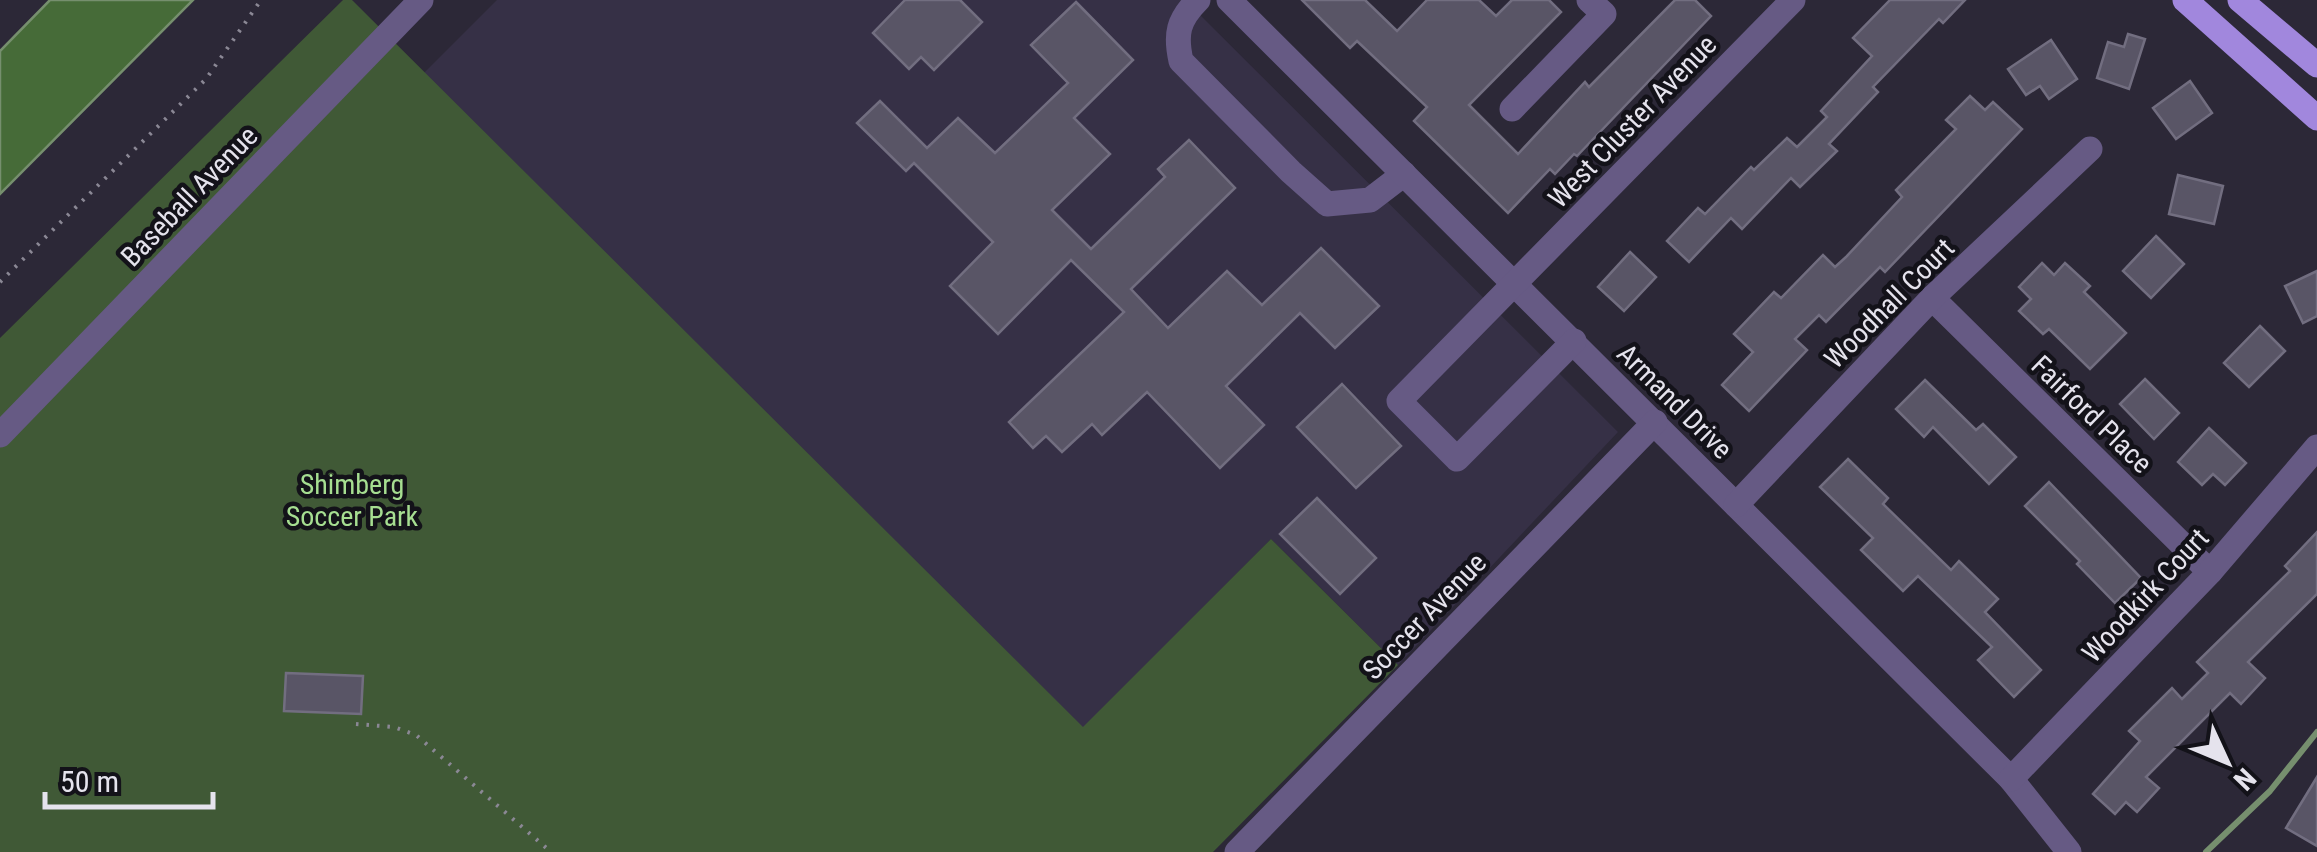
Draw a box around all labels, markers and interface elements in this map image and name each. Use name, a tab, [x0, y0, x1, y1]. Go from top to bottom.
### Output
street label: West Cluster Avenue	[1542, 28, 1723, 214]
street label: Baseball Avenue	[114, 120, 264, 273]
street label: Woodhall Court	[1818, 232, 1961, 375]
street label: Armand Drive	[1610, 337, 1739, 466]
street label: Fairford Place	[2025, 349, 2159, 480]
park label: Shimberg Soccer Park	[286, 468, 419, 533]
street label: Woodkirk Court	[2075, 522, 2216, 669]
street label: Soccer Avenue	[1356, 546, 1493, 686]
north arrow	[2177, 712, 2277, 812]
scale bar	[45, 747, 212, 809]
text: N	[2227, 761, 2262, 797]
text: 50 m	[60, 764, 119, 799]

